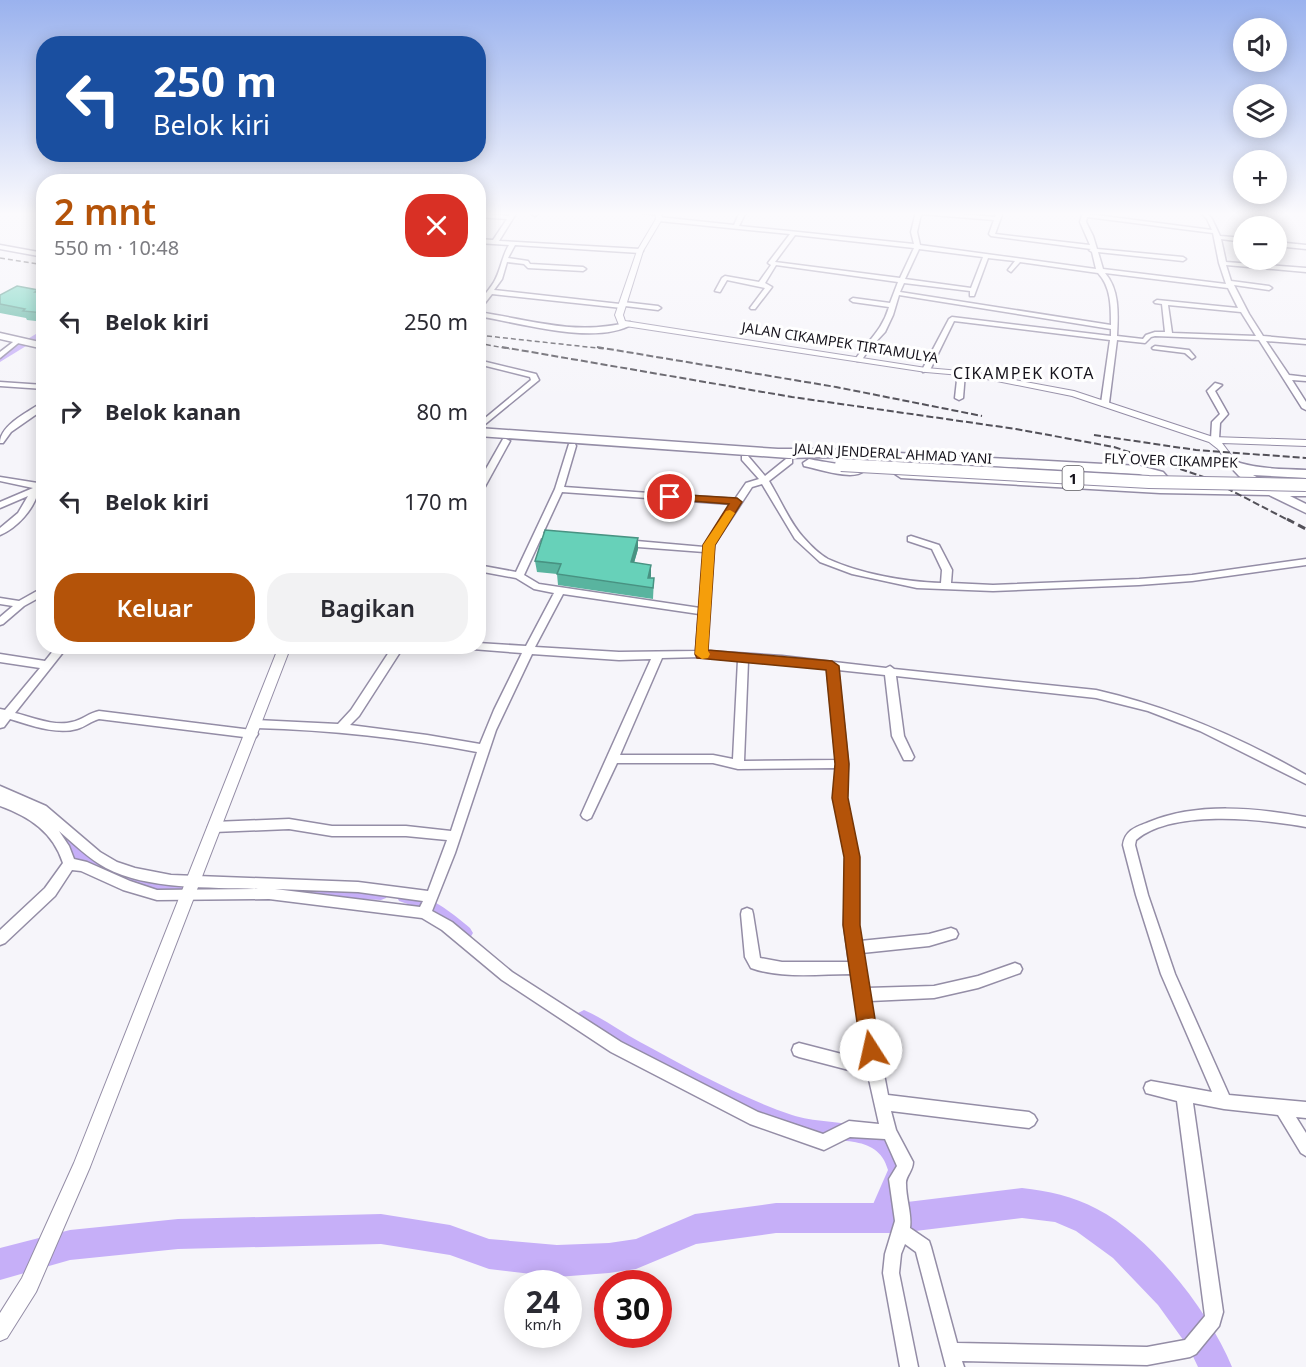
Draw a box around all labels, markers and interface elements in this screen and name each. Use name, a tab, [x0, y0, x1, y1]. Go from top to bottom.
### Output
map controls	[1233, 18, 1287, 270]
button: sound	[1233, 18, 1287, 72]
text: 250 m	[153, 52, 277, 109]
icon: left	[54, 60, 132, 138]
button: layers	[1233, 84, 1287, 138]
text: Belok kiri	[153, 106, 270, 143]
button: +	[1233, 150, 1287, 204]
text: 2 mnt	[54, 187, 156, 236]
button: close	[405, 194, 468, 257]
button: −	[1233, 216, 1287, 270]
text: 550 m · 10:48	[54, 234, 179, 261]
icon: left	[54, 305, 87, 338]
text: Belok kiri	[105, 306, 209, 336]
text: 250 m	[404, 306, 468, 336]
street label: JALAN CIKAMPEK TIRTAMULYA	[738, 317, 940, 367]
district label: CIKAMPEK KOTA	[953, 362, 1095, 384]
icon: right	[54, 395, 87, 428]
text: Belok kanan	[105, 396, 241, 426]
text: 80 m	[417, 396, 468, 426]
street label: JALAN JENDERAL AHMAD YANI	[791, 438, 993, 468]
street label: FLY OVER CIKAMPEK	[1104, 448, 1239, 472]
road number: 1	[1062, 466, 1084, 490]
pin	[644, 471, 695, 522]
icon: arrive	[653, 480, 686, 513]
icon: left	[54, 485, 87, 518]
text: Belok kiri	[105, 486, 209, 516]
text: 170 m	[404, 486, 468, 516]
button: Keluar	[54, 573, 255, 642]
button: Bagikan	[267, 573, 468, 642]
position arrow	[839, 1018, 903, 1082]
speed limit sign: 30	[594, 1270, 672, 1348]
text: 24	[526, 1281, 560, 1322]
text: km/h	[525, 1314, 561, 1334]

